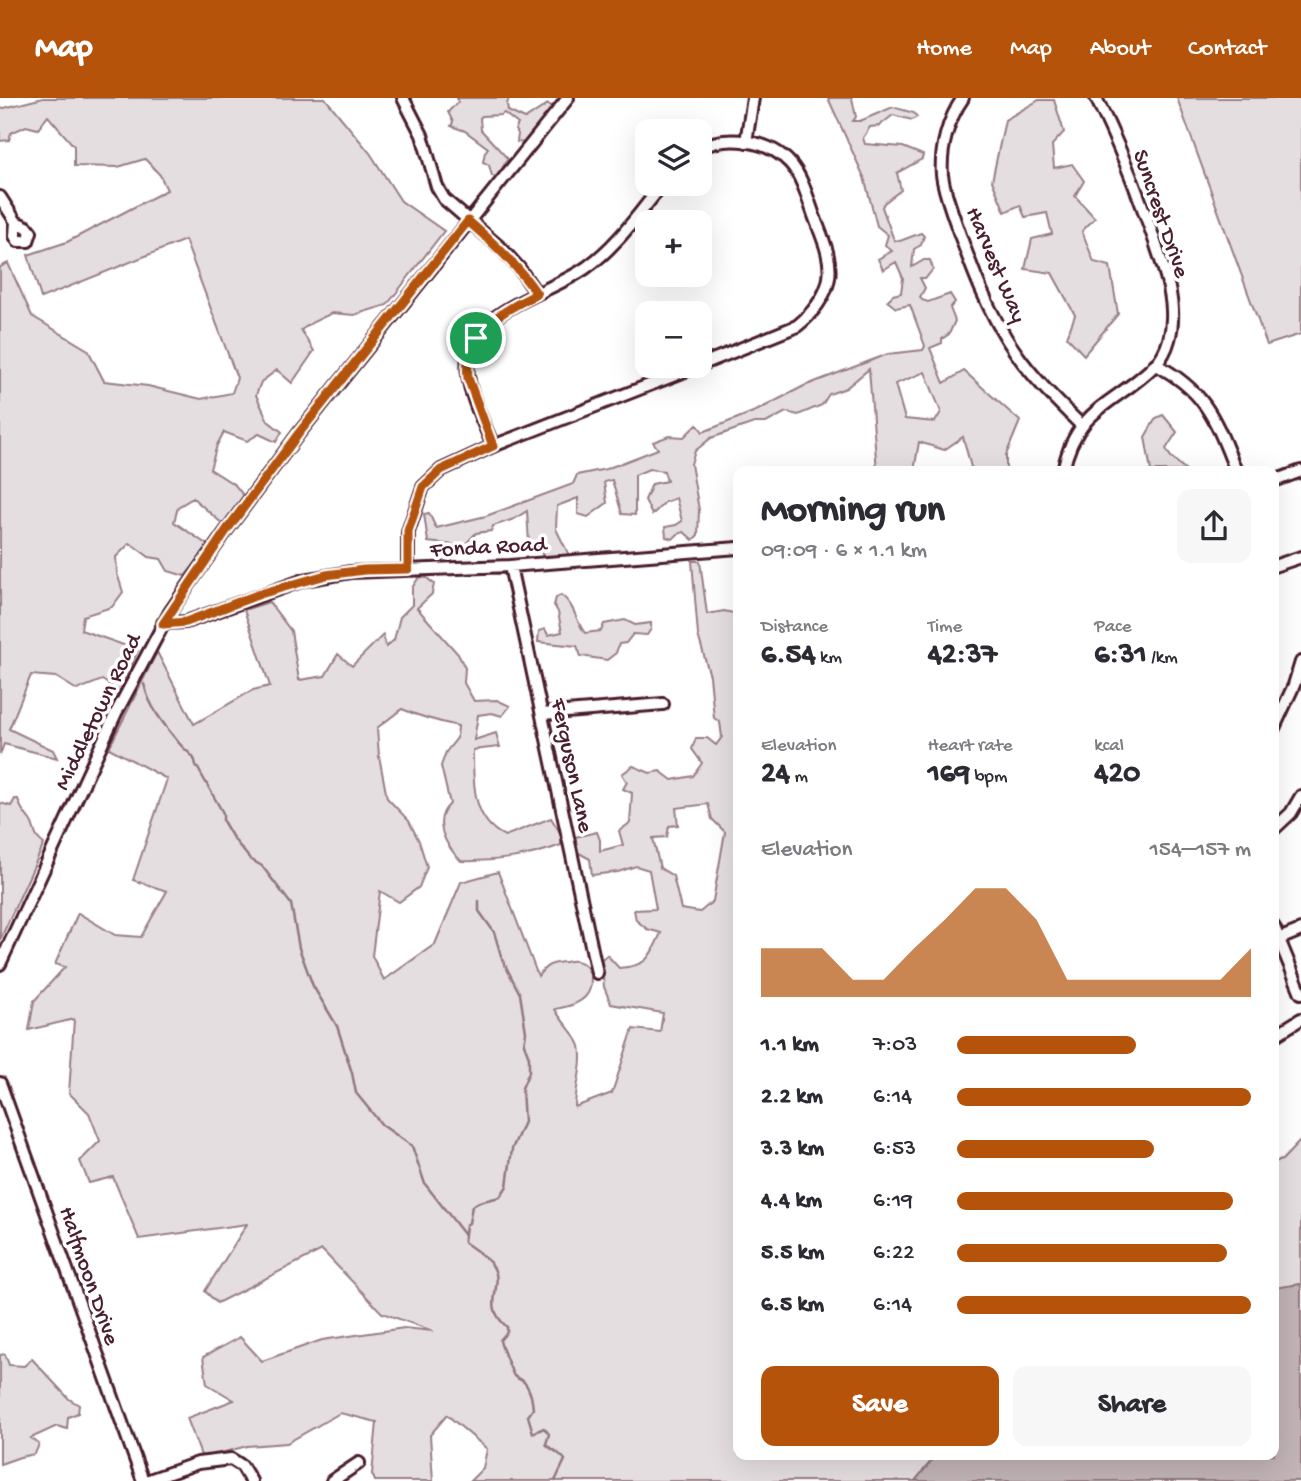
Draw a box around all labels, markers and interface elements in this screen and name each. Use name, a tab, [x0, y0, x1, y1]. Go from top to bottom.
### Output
text: Map	[35, 30, 92, 68]
text: Home	[916, 35, 972, 64]
text: Map	[1010, 35, 1052, 64]
text: About	[1090, 35, 1150, 64]
text: Contact	[1188, 35, 1266, 64]
map controls	[635, 119, 712, 378]
button: layers	[635, 119, 712, 196]
street label: Suncrest Drive	[1125, 147, 1195, 283]
street label: Harvest Way	[958, 203, 1031, 327]
button: +	[635, 210, 712, 287]
button: −	[635, 301, 712, 378]
pin	[446, 308, 506, 368]
icon: arrive	[457, 319, 495, 357]
button: share	[1177, 489, 1251, 563]
text: Morning run	[761, 490, 945, 534]
street label: Fonda Road	[428, 532, 549, 565]
text: 09:09 · 6 × 1.1 km	[761, 538, 927, 565]
text: Distance	[761, 616, 828, 639]
text: Time	[928, 616, 962, 639]
text: Pace	[1094, 616, 1132, 639]
street label: Middletown Road	[50, 629, 149, 795]
text: 6.54	[761, 639, 816, 674]
text: 42:37	[928, 639, 997, 674]
text: 6:31	[1094, 639, 1147, 674]
text: km	[816, 647, 842, 670]
text: /km	[1147, 647, 1178, 670]
street label: Ferguson Lane	[543, 695, 598, 836]
text: Elevation	[761, 735, 837, 758]
text: Heart rate	[928, 735, 1013, 758]
text: kcal	[1094, 735, 1124, 758]
text: 24	[761, 758, 790, 793]
text: 169	[928, 758, 970, 793]
text: 420	[1094, 758, 1140, 793]
text: m	[790, 766, 808, 789]
text: bpm	[970, 766, 1007, 789]
text: Elevation	[761, 837, 852, 864]
text: 154–157 m	[1150, 837, 1251, 864]
text: 1.1 km	[761, 1032, 819, 1059]
text: 7:03	[873, 1032, 917, 1059]
text: 2.2 km	[761, 1084, 823, 1111]
text: 6:14	[873, 1084, 912, 1111]
text: 3.3 km	[761, 1136, 824, 1163]
text: 6:53	[873, 1136, 916, 1163]
text: 4.4 km	[761, 1188, 822, 1215]
text: 6:19	[873, 1188, 913, 1215]
street label: Halfmoon Drive	[51, 1203, 124, 1350]
text: 5.5 km	[761, 1240, 824, 1267]
text: 6:22	[873, 1240, 914, 1267]
text: 6.5 km	[761, 1292, 824, 1319]
text: 6:14	[873, 1292, 912, 1319]
button: Save	[761, 1366, 999, 1446]
button: Share	[1013, 1366, 1251, 1446]

